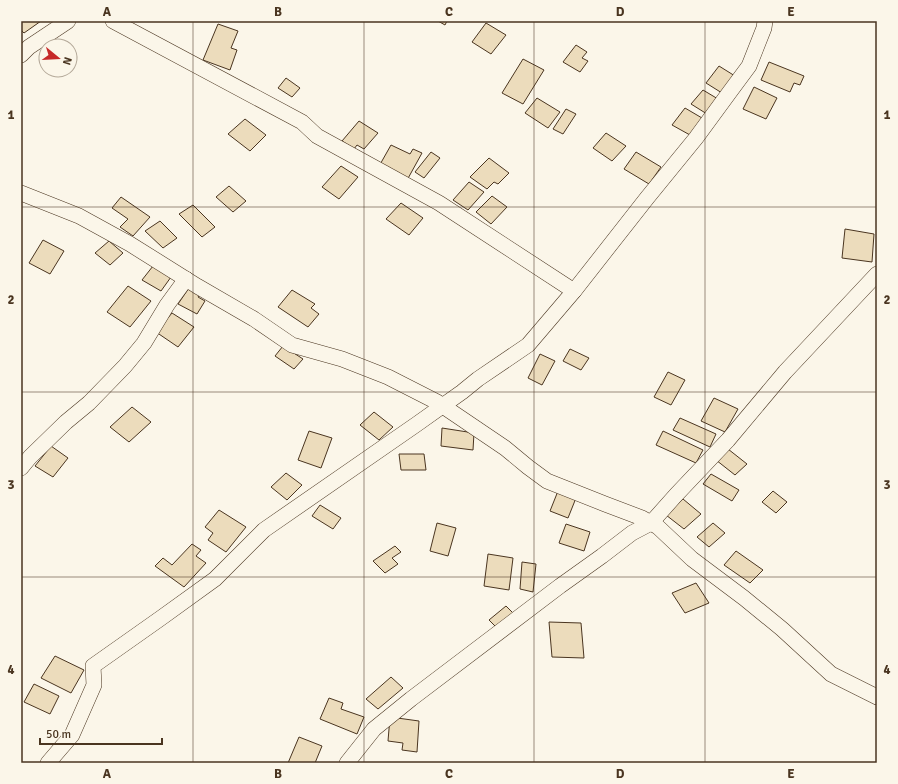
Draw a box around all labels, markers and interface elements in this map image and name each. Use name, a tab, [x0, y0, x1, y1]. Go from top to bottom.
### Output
text: A	[103, 4, 112, 20]
text: B	[274, 4, 282, 20]
text: C	[445, 4, 453, 20]
text: D	[616, 4, 625, 20]
text: E	[787, 4, 795, 20]
north arrow	[38, 38, 78, 78]
text: N	[60, 55, 74, 67]
text: 1	[7, 107, 15, 123]
text: 1	[883, 107, 891, 123]
text: 2	[7, 292, 15, 308]
text: 2	[883, 292, 891, 308]
text: 3	[7, 477, 15, 493]
text: 3	[883, 477, 891, 493]
text: 4	[7, 662, 15, 678]
text: 4	[883, 662, 891, 678]
scale bar	[40, 720, 162, 746]
text: 50 m	[46, 727, 71, 742]
text: A	[103, 766, 112, 782]
text: B	[274, 766, 282, 782]
text: C	[445, 766, 453, 782]
text: D	[616, 766, 625, 782]
text: E	[787, 766, 795, 782]

